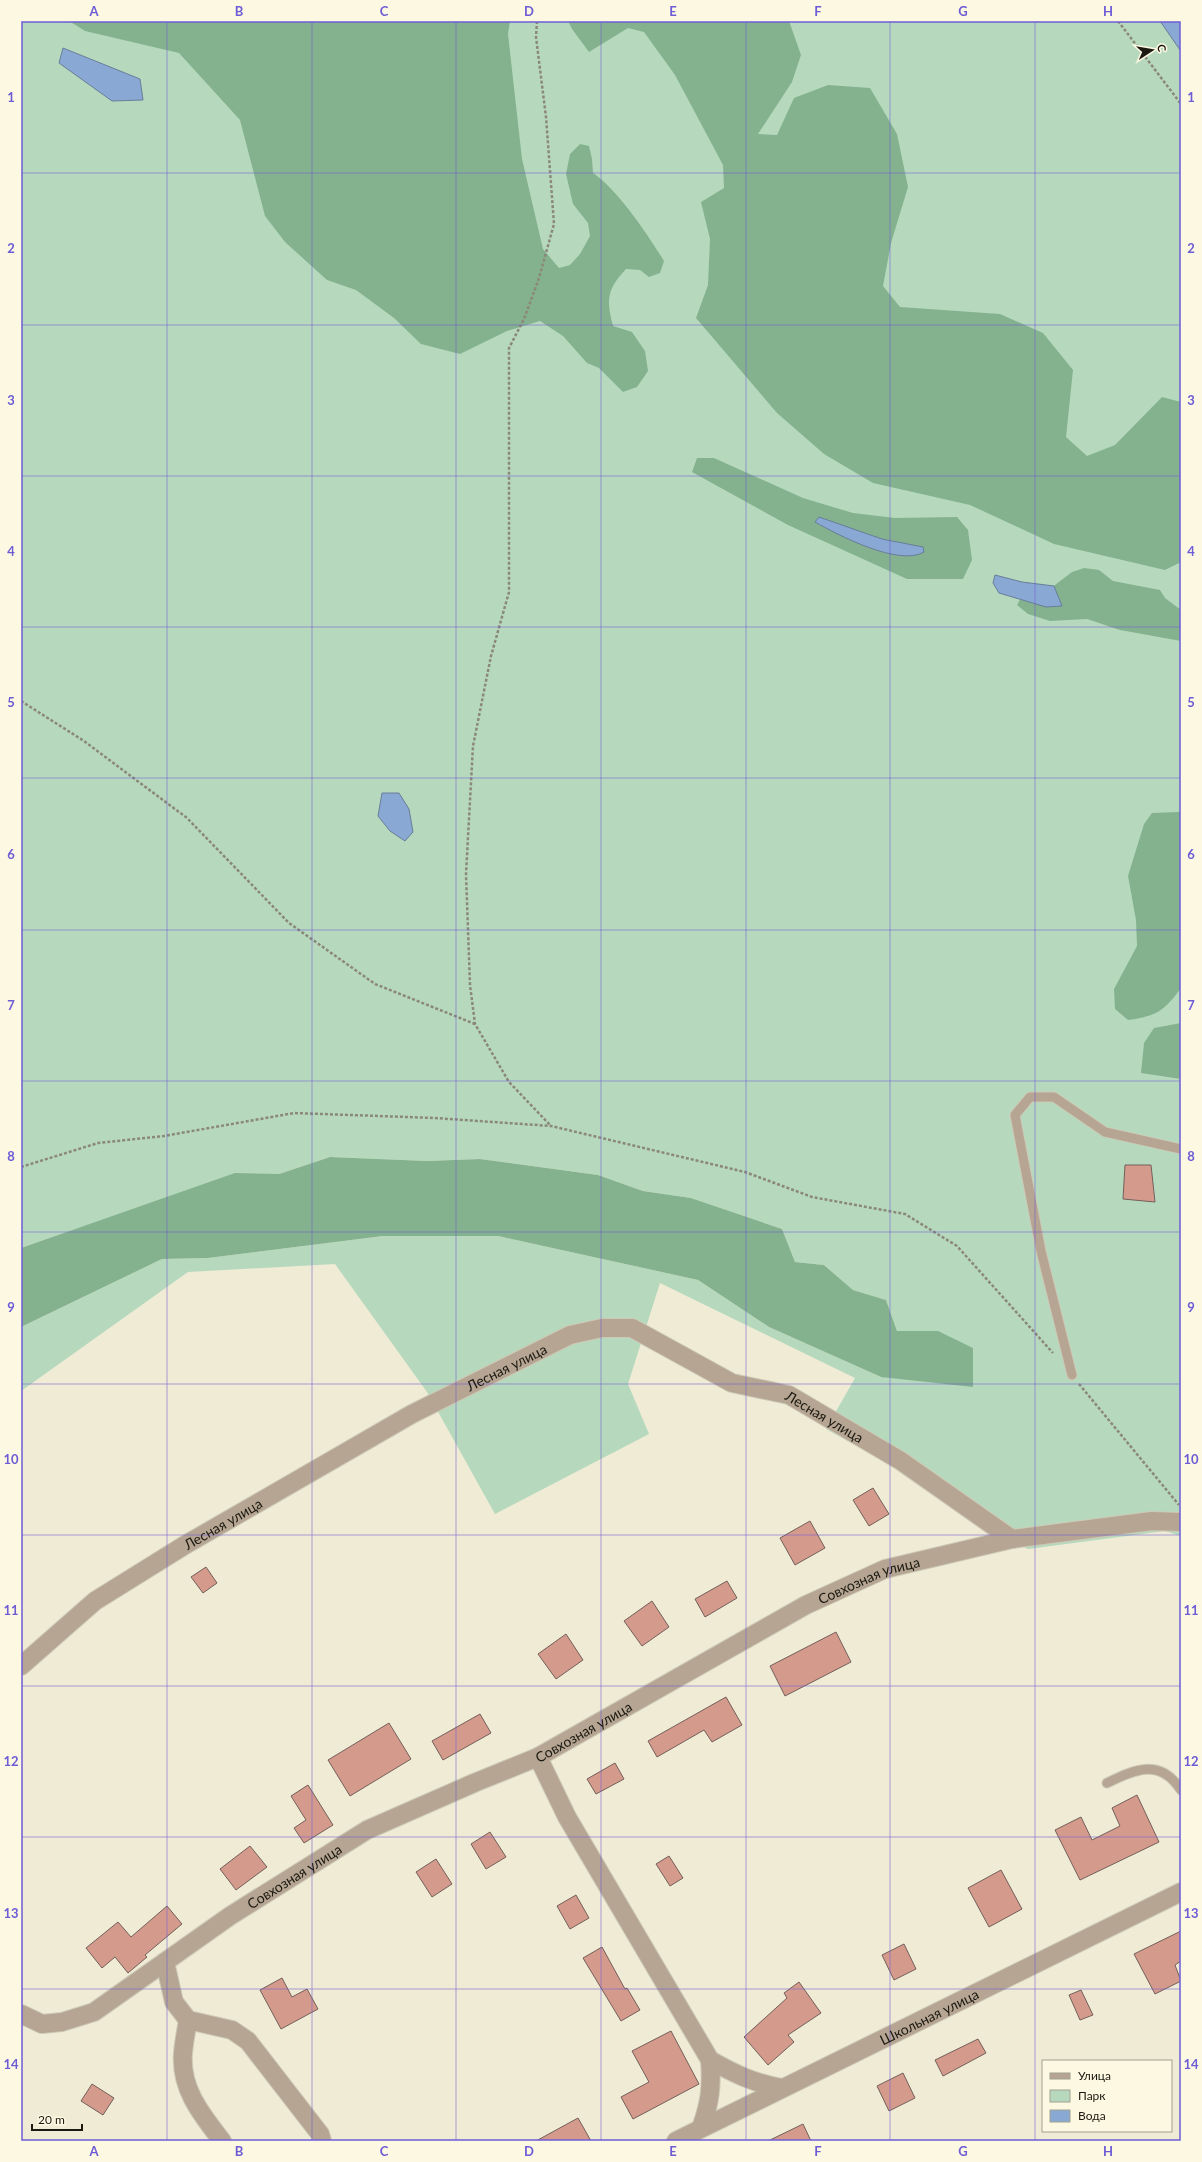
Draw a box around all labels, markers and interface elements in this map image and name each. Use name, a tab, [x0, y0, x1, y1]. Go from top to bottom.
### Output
text: A	[88, 3, 99, 19]
text: B	[235, 3, 244, 19]
text: C	[380, 3, 389, 19]
text: D	[524, 3, 534, 19]
text: E	[669, 3, 677, 19]
text: F	[814, 3, 822, 19]
text: G	[958, 3, 968, 19]
text: H	[1103, 3, 1113, 19]
north arrow	[1132, 30, 1172, 70]
text: С	[1155, 43, 1170, 53]
text: 1	[7, 89, 15, 105]
text: 1	[1187, 89, 1195, 105]
text: 2	[7, 240, 15, 256]
text: 2	[1187, 240, 1195, 256]
text: 3	[7, 392, 15, 408]
text: 3	[1187, 392, 1195, 408]
text: 4	[7, 543, 15, 559]
text: 4	[1187, 543, 1195, 559]
text: 5	[7, 694, 15, 710]
text: 5	[1187, 694, 1195, 710]
text: 6	[7, 846, 15, 862]
text: 6	[1187, 846, 1195, 862]
text: 7	[7, 997, 15, 1013]
text: 7	[1187, 997, 1195, 1013]
text: 8	[7, 1148, 15, 1164]
text: 8	[1187, 1148, 1195, 1164]
text: 9	[7, 1299, 15, 1315]
text: 9	[1187, 1299, 1195, 1315]
street label: Лесная улица	[462, 1340, 549, 1395]
street label: Лесная улица	[782, 1386, 867, 1446]
text: 10	[3, 1451, 19, 1467]
text: 10	[1183, 1451, 1199, 1467]
street label: Лесная улица	[180, 1494, 265, 1553]
street label: Совхозная улица	[815, 1553, 921, 1607]
text: 11	[3, 1602, 19, 1618]
text: 11	[1183, 1602, 1199, 1618]
street label: Совхозная улица	[532, 1697, 635, 1766]
text: 12	[3, 1753, 19, 1769]
text: 12	[1183, 1753, 1199, 1769]
street label: Совхозная улица	[244, 1840, 345, 1912]
text: 13	[3, 1905, 19, 1921]
text: 13	[1183, 1905, 1199, 1921]
street label: Школьная улица	[877, 1985, 981, 2048]
text: 14	[3, 2056, 19, 2072]
text: 14	[1183, 2056, 1199, 2072]
legend	[1042, 2060, 1172, 2132]
text: Улица	[1078, 2068, 1111, 2083]
text: Парк	[1078, 2088, 1106, 2103]
scale bar	[32, 2106, 82, 2132]
text: Вода	[1078, 2108, 1106, 2123]
text: 20 m	[38, 2112, 65, 2127]
text: A	[88, 2143, 99, 2159]
text: B	[235, 2143, 244, 2159]
text: C	[380, 2143, 389, 2159]
text: D	[524, 2143, 534, 2159]
text: E	[669, 2143, 677, 2159]
text: F	[814, 2143, 822, 2159]
text: G	[958, 2143, 968, 2159]
text: H	[1103, 2143, 1113, 2159]

